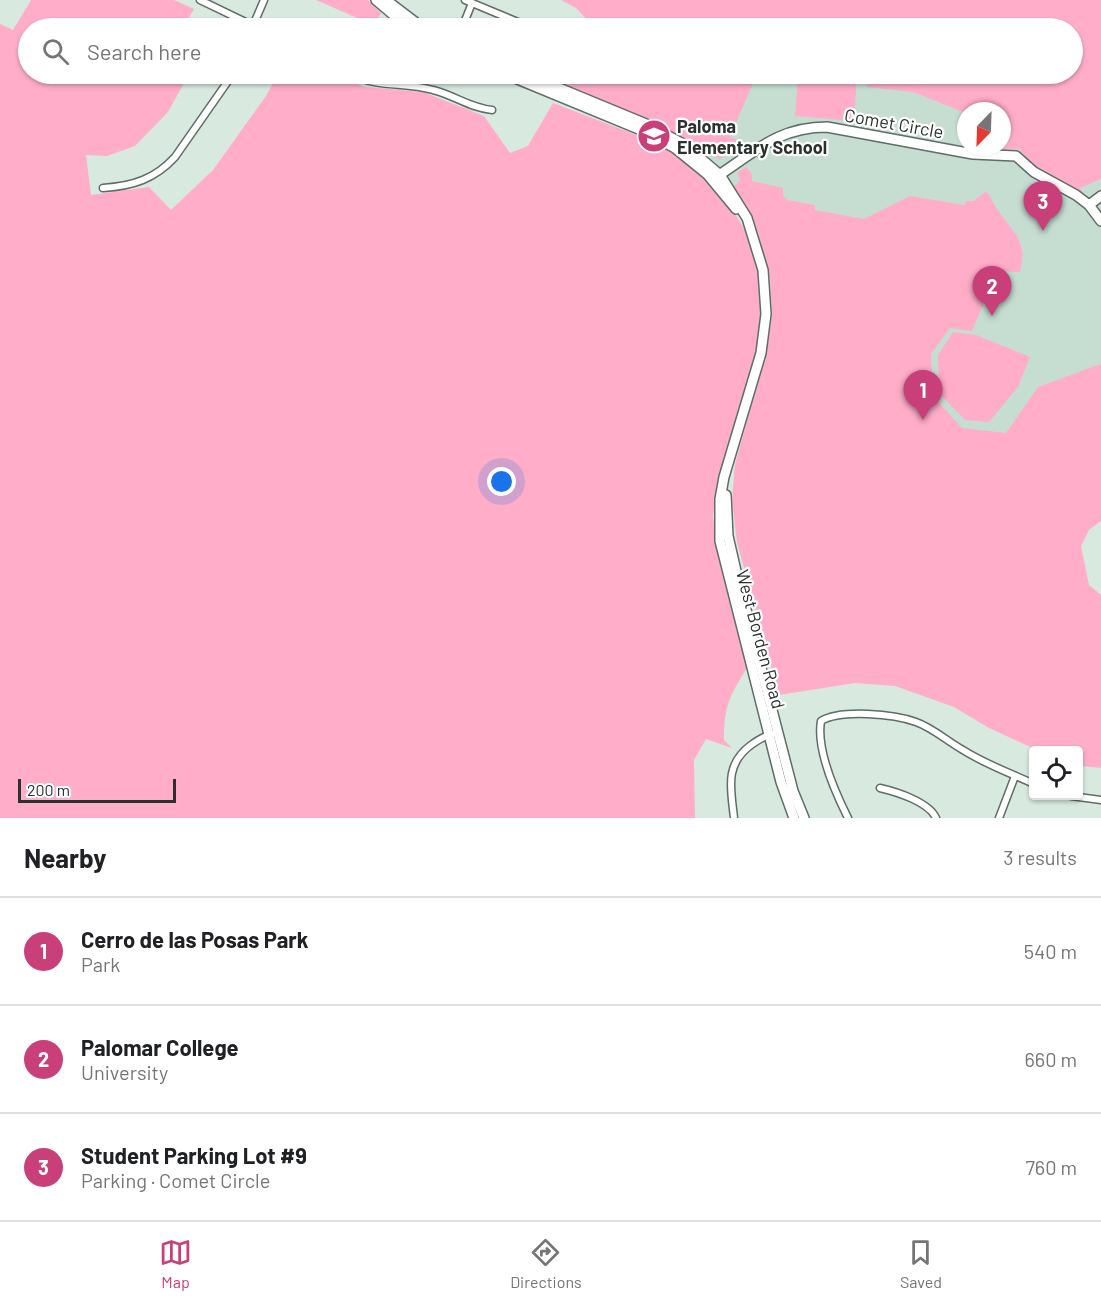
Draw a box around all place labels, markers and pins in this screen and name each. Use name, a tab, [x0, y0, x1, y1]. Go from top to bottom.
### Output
place label: Paloma Elementary School	[677, 115, 827, 158]
school or university icon: Paloma Elementary School	[636, 118, 672, 154]
pin: 3	[1024, 182, 1062, 231]
pin: 2	[972, 266, 1012, 316]
pin: 1	[904, 370, 942, 420]

